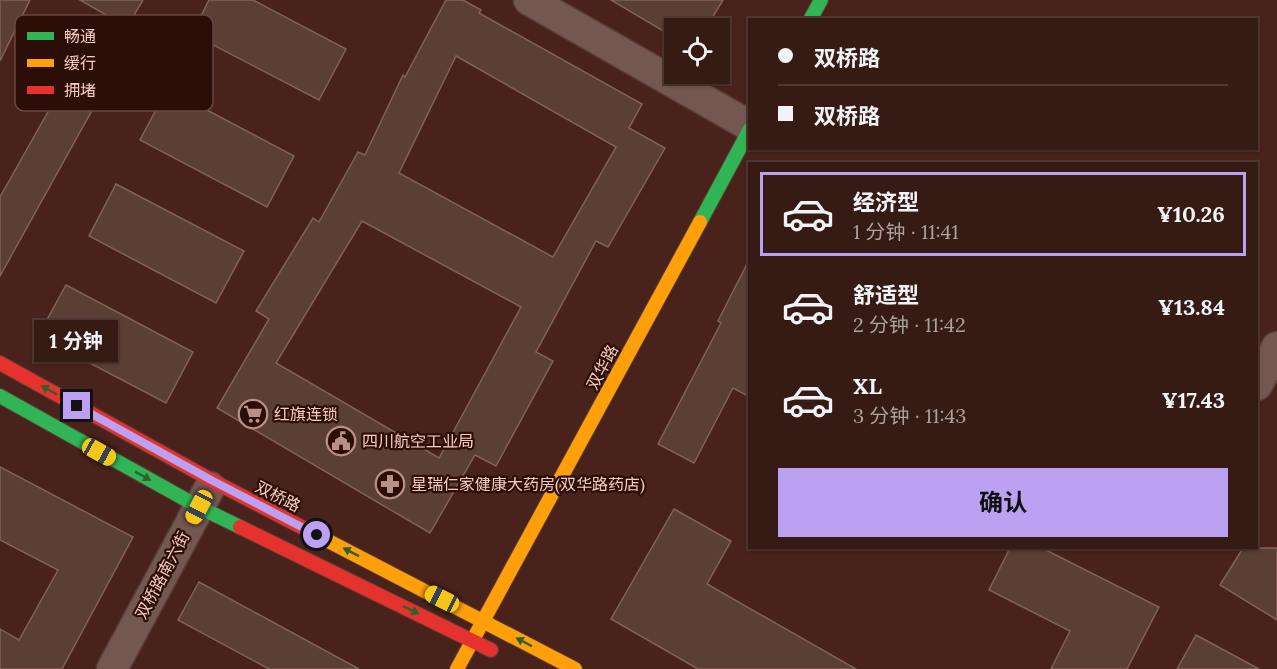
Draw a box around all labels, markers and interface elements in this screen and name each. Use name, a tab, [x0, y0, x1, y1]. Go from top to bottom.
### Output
legend	[15, 15, 213, 111]
map controls	[664, 18, 730, 84]
button: locate	[664, 18, 730, 84]
text: 畅通	[64, 26, 96, 46]
text: 双桥路	[814, 44, 880, 72]
text: 缓行	[64, 53, 96, 73]
text: 拥堵	[64, 80, 96, 100]
text: 双桥路	[814, 102, 880, 130]
icon: car	[781, 187, 835, 241]
text: 经济型	[853, 188, 919, 216]
text: ¥10.26	[1157, 200, 1225, 228]
text: 1 分钟 · 11:41	[853, 219, 959, 244]
icon: car	[781, 280, 835, 334]
text: 舒适型	[853, 281, 919, 309]
text: ¥13.84	[1158, 293, 1225, 321]
text: 2 分钟 · 11:42	[853, 312, 966, 337]
callout: 1 分钟	[35, 319, 119, 361]
text: 1 分钟	[49, 328, 103, 353]
street label: 双华路	[582, 341, 622, 393]
text: XL	[853, 372, 882, 400]
icon: car	[781, 373, 835, 427]
one-way arrow	[40, 385, 57, 395]
text: ¥17.43	[1162, 386, 1225, 414]
route end	[63, 392, 90, 419]
supermarket icon: 红旗连锁	[237, 398, 269, 430]
text: 3 分钟 · 11:43	[853, 403, 966, 428]
place label: 红旗连锁	[274, 404, 338, 424]
public building icon: 四川航空工业局	[325, 425, 357, 457]
place label: 四川航空工业局	[362, 431, 474, 451]
car	[79, 435, 119, 469]
pharmacy icon: 星瑞仁家健康大药房(双华路药店)	[374, 468, 406, 500]
button: 确认	[778, 468, 1228, 537]
one-way arrow	[135, 471, 152, 481]
place label: 星瑞仁家健康大药房(双华路药店)	[411, 474, 645, 495]
street label: 双桥路	[252, 476, 304, 516]
car	[183, 487, 215, 527]
route start	[303, 521, 330, 548]
street label: 双桥路南六街	[131, 528, 193, 622]
one-way arrow	[342, 547, 359, 557]
car	[422, 583, 462, 615]
one-way arrow	[403, 606, 420, 615]
one-way arrow	[515, 637, 532, 646]

